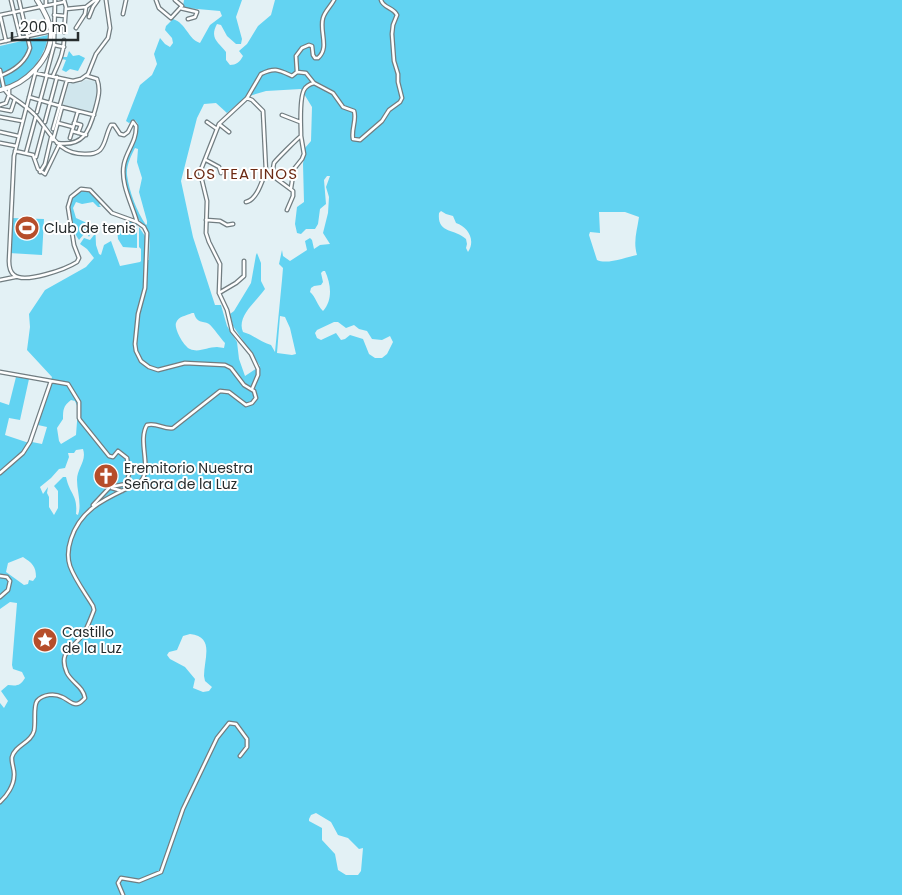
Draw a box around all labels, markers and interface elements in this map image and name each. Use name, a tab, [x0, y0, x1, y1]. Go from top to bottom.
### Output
scale bar	[12, 10, 79, 42]
text: 200 m	[20, 16, 67, 37]
district label: LOS TEATINOS	[186, 163, 298, 184]
sports icon: Club de tenis	[14, 215, 40, 241]
place label: Club de tenis	[44, 218, 136, 238]
place label: Eremitorio Nuestra Señora de la Luz	[124, 458, 253, 494]
church icon: Eremitorio Nuestra Señora de la Luz	[93, 463, 119, 489]
place label: Castillo de la Luz	[62, 622, 122, 658]
place icon: Castillo de la Luz	[32, 627, 58, 653]

